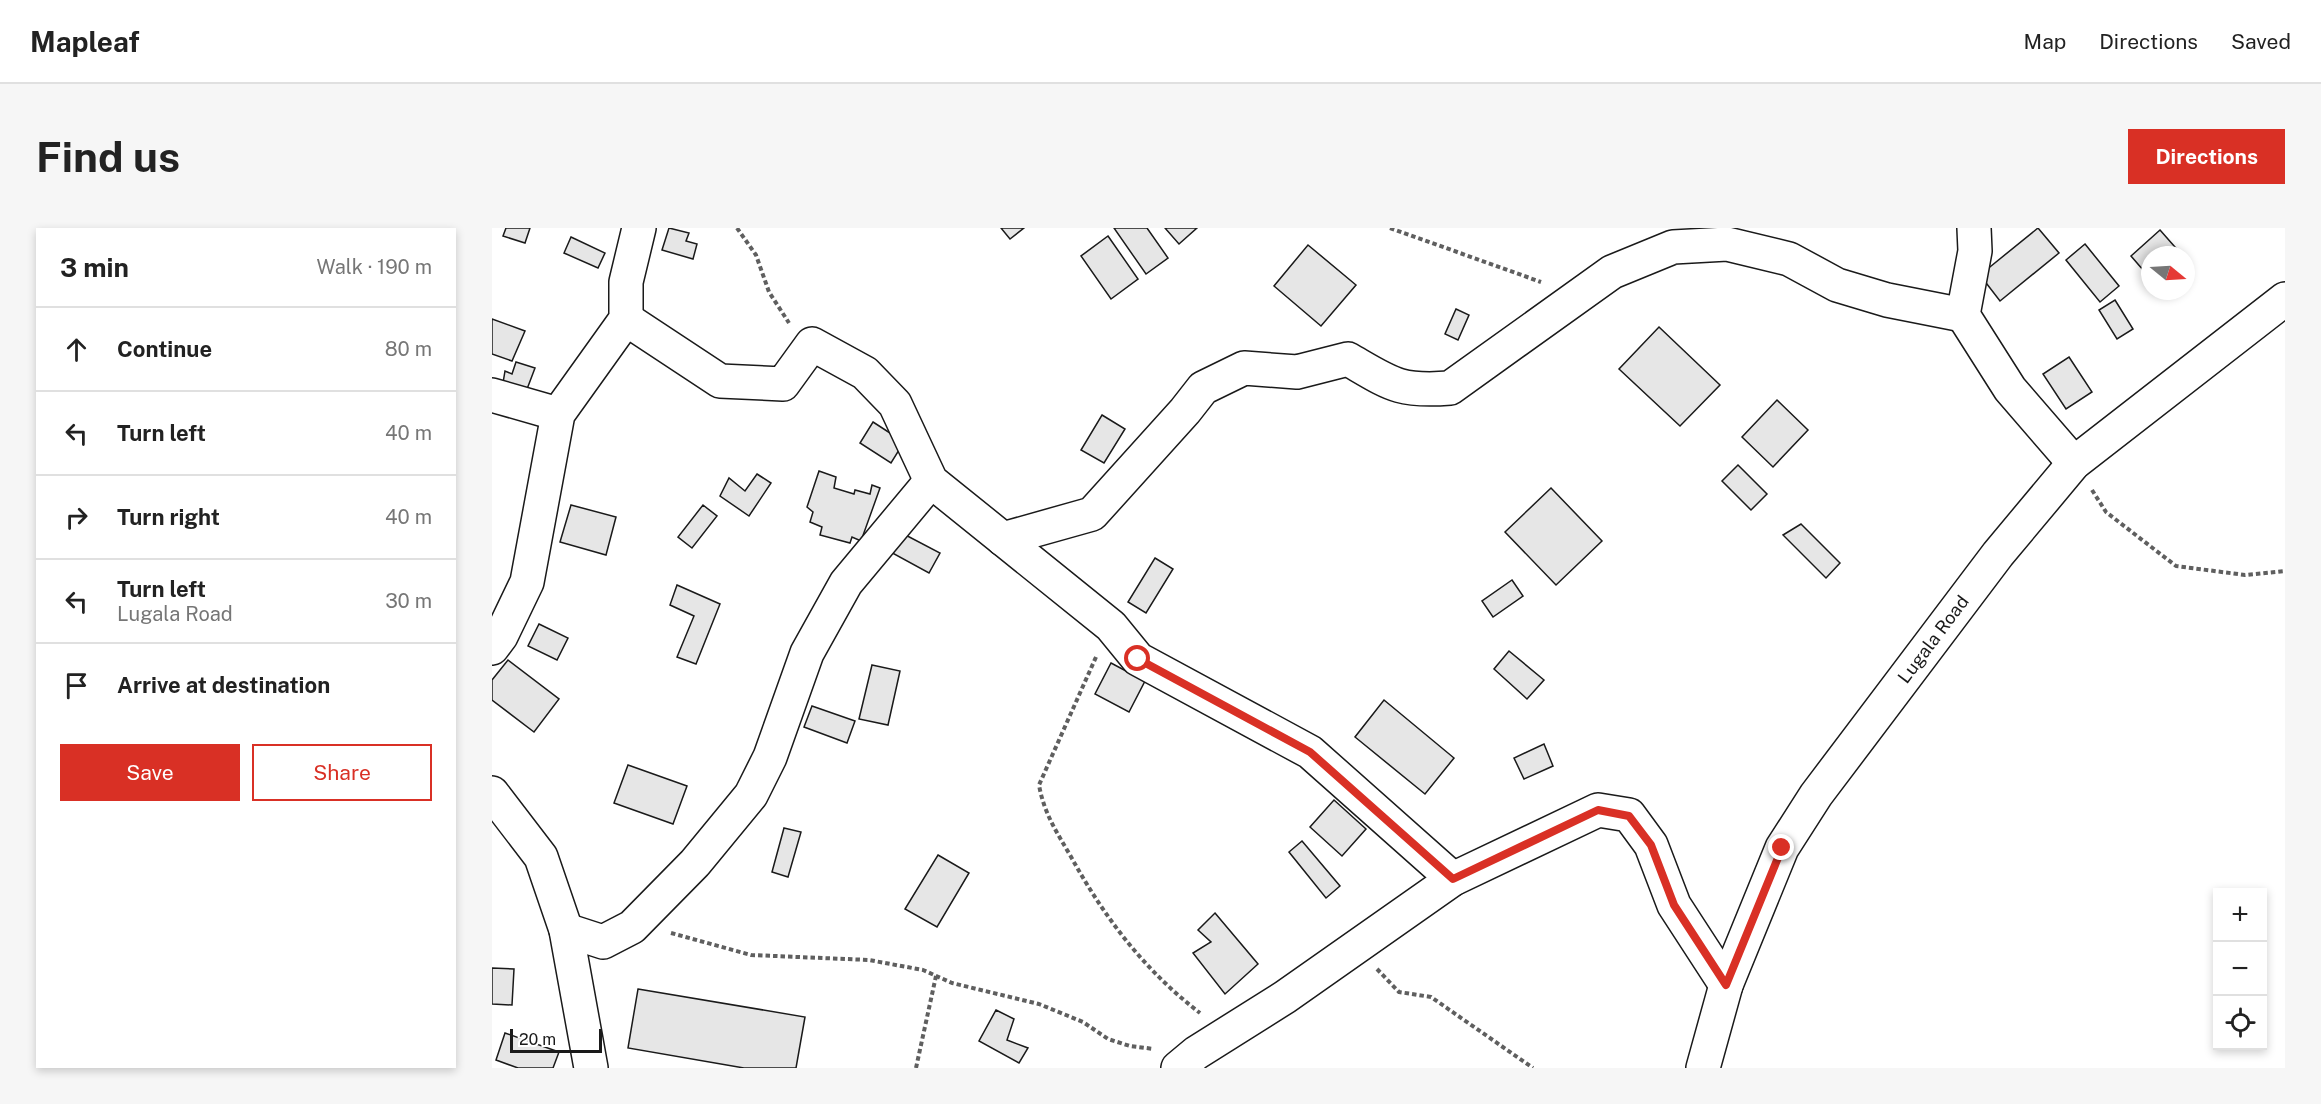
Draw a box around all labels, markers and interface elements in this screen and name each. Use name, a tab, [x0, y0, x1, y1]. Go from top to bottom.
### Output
text: Mapleaf	[30, 25, 140, 58]
text: Map	[2024, 29, 2066, 54]
text: Directions	[2099, 29, 2198, 54]
text: Saved	[2231, 29, 2291, 54]
button: Directions	[2128, 129, 2285, 184]
text: Find us	[36, 132, 180, 181]
north arrow	[2141, 246, 2195, 300]
text: 3 min	[60, 252, 129, 283]
text: Walk · 190 m	[316, 255, 432, 279]
icon: ahead	[60, 333, 93, 366]
text: Continue	[117, 336, 212, 362]
text: 80 m	[385, 337, 432, 361]
icon: left	[60, 417, 93, 450]
text: Turn left	[117, 420, 206, 446]
text: 40 m	[385, 421, 432, 445]
icon: right	[60, 501, 93, 534]
text: Turn right	[117, 504, 220, 530]
text: 40 m	[385, 505, 432, 529]
text: Turn left	[117, 576, 206, 602]
icon: left	[60, 585, 93, 618]
text: 30 m	[385, 589, 432, 613]
street label: Lugala Road	[1893, 591, 1973, 687]
text: Lugala Road	[117, 602, 233, 626]
route start	[1124, 645, 1150, 671]
icon: arrive	[60, 669, 93, 702]
text: Arrive at destination	[117, 672, 330, 698]
button: Save	[60, 744, 240, 801]
button: Share	[252, 744, 432, 801]
route end	[1768, 834, 1794, 860]
map controls	[2213, 888, 2267, 1050]
button: +	[2213, 888, 2267, 942]
button: −	[2213, 942, 2267, 996]
button: locate	[2213, 996, 2267, 1050]
scale bar	[510, 1026, 602, 1054]
text: 20 m	[519, 1030, 556, 1049]

